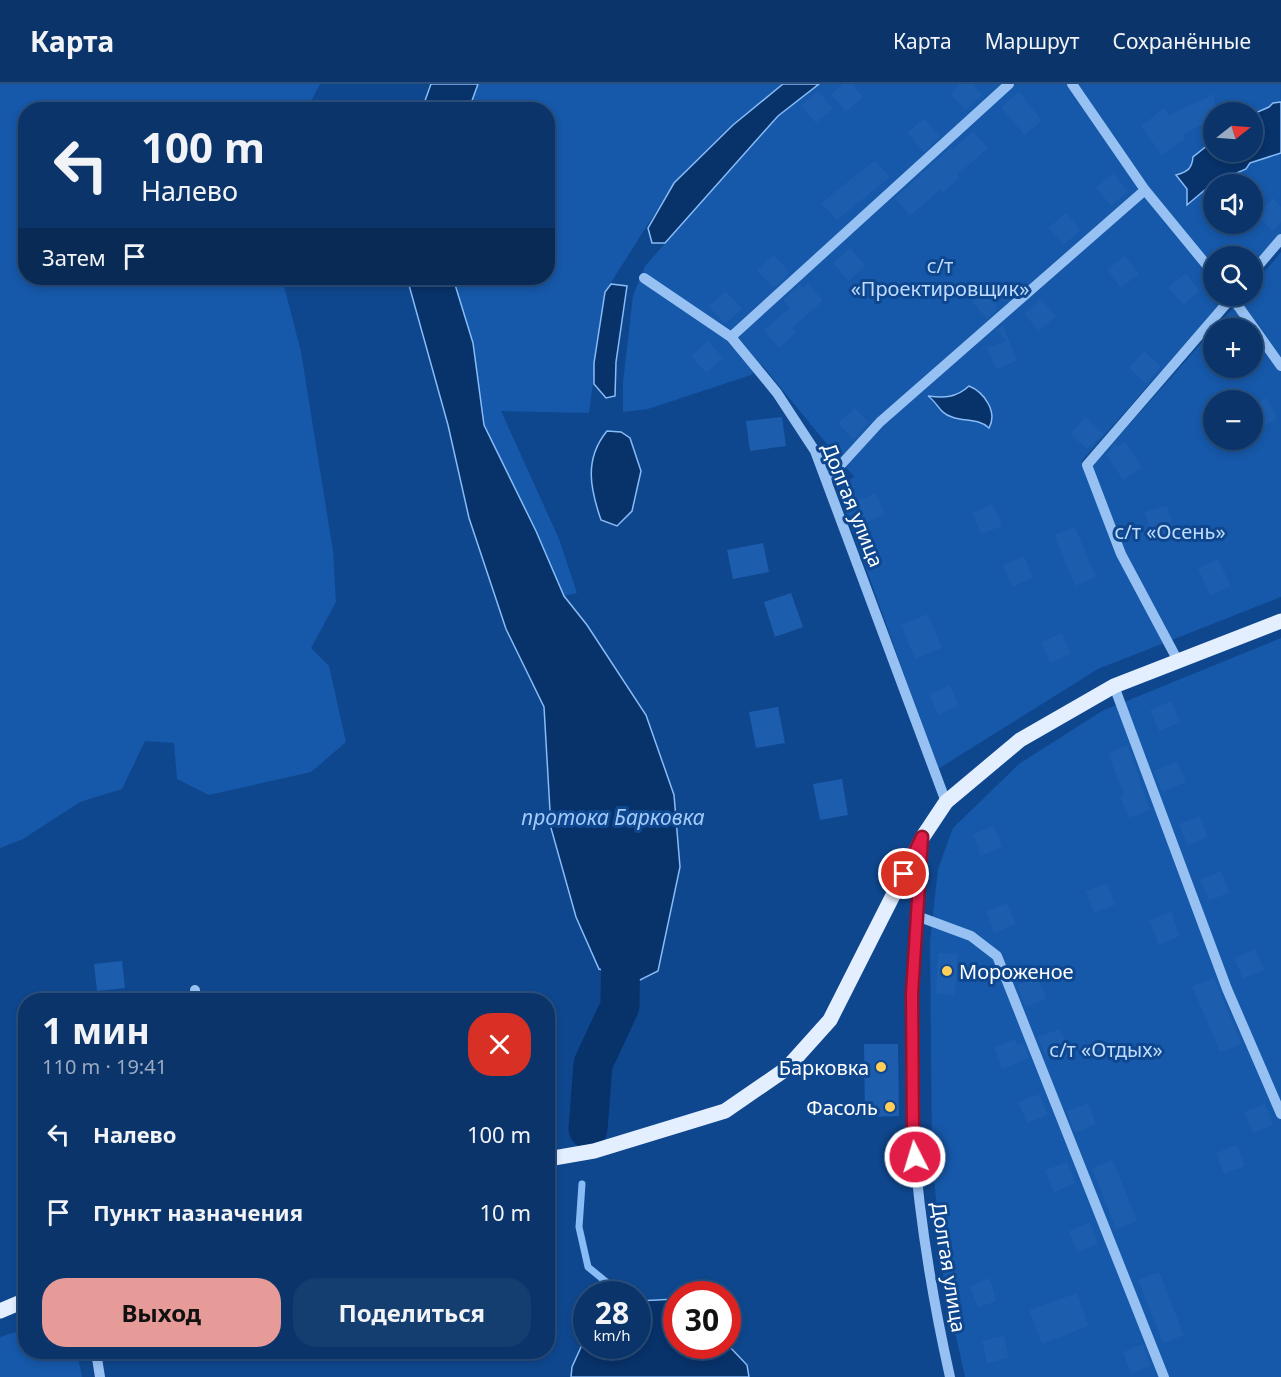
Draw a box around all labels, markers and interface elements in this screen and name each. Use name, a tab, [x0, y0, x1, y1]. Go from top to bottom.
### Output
text: Карта	[30, 22, 114, 60]
text: Карта	[893, 27, 952, 55]
text: Маршрут	[985, 27, 1080, 55]
text: Сохранённые	[1113, 27, 1251, 55]
north arrow	[1203, 102, 1263, 162]
map controls	[1203, 102, 1263, 450]
text: 100 m	[141, 118, 265, 175]
icon: left	[42, 126, 120, 204]
text: Налево	[141, 172, 238, 209]
button: sound	[1203, 174, 1263, 234]
icon: arrive	[118, 240, 151, 273]
text: Затем	[42, 242, 106, 272]
button: search	[1203, 246, 1263, 306]
park label: с/т «Проектировщик»	[851, 252, 1029, 302]
button: +	[1203, 318, 1263, 378]
button: −	[1203, 390, 1263, 450]
street label: Долгая улица	[816, 439, 890, 571]
park label: с/т «Осень»	[1114, 518, 1226, 545]
water label: протока Барковка	[521, 803, 705, 831]
pin	[878, 848, 929, 899]
icon: arrive	[887, 857, 920, 890]
place label: Мороженое	[959, 958, 1074, 985]
marker: Мороженое	[940, 964, 954, 978]
text: 1 мин	[42, 1006, 150, 1055]
button: close	[468, 1013, 531, 1076]
park label: с/т «Отдых»	[1049, 1036, 1163, 1063]
text: 110 m · 19:41	[42, 1053, 167, 1080]
place label: Барковка	[779, 1054, 869, 1081]
marker: Барковка	[874, 1060, 888, 1074]
place label: Фасоль	[806, 1094, 878, 1121]
marker: Фасоль	[883, 1100, 897, 1114]
icon: left	[42, 1118, 75, 1151]
text: Налево	[93, 1119, 176, 1149]
text: 100 m	[467, 1119, 531, 1149]
position arrow	[883, 1125, 947, 1189]
icon: arrive	[42, 1196, 75, 1229]
text: Пункт назначения	[93, 1197, 303, 1227]
text: 10 m	[480, 1197, 531, 1227]
street label: Долгая улица	[925, 1200, 973, 1334]
button: Выход	[42, 1278, 281, 1347]
button: Поделиться	[293, 1278, 531, 1347]
speed limit sign: 30	[663, 1281, 741, 1359]
text: 28	[595, 1292, 629, 1333]
text: km/h	[594, 1325, 630, 1345]

